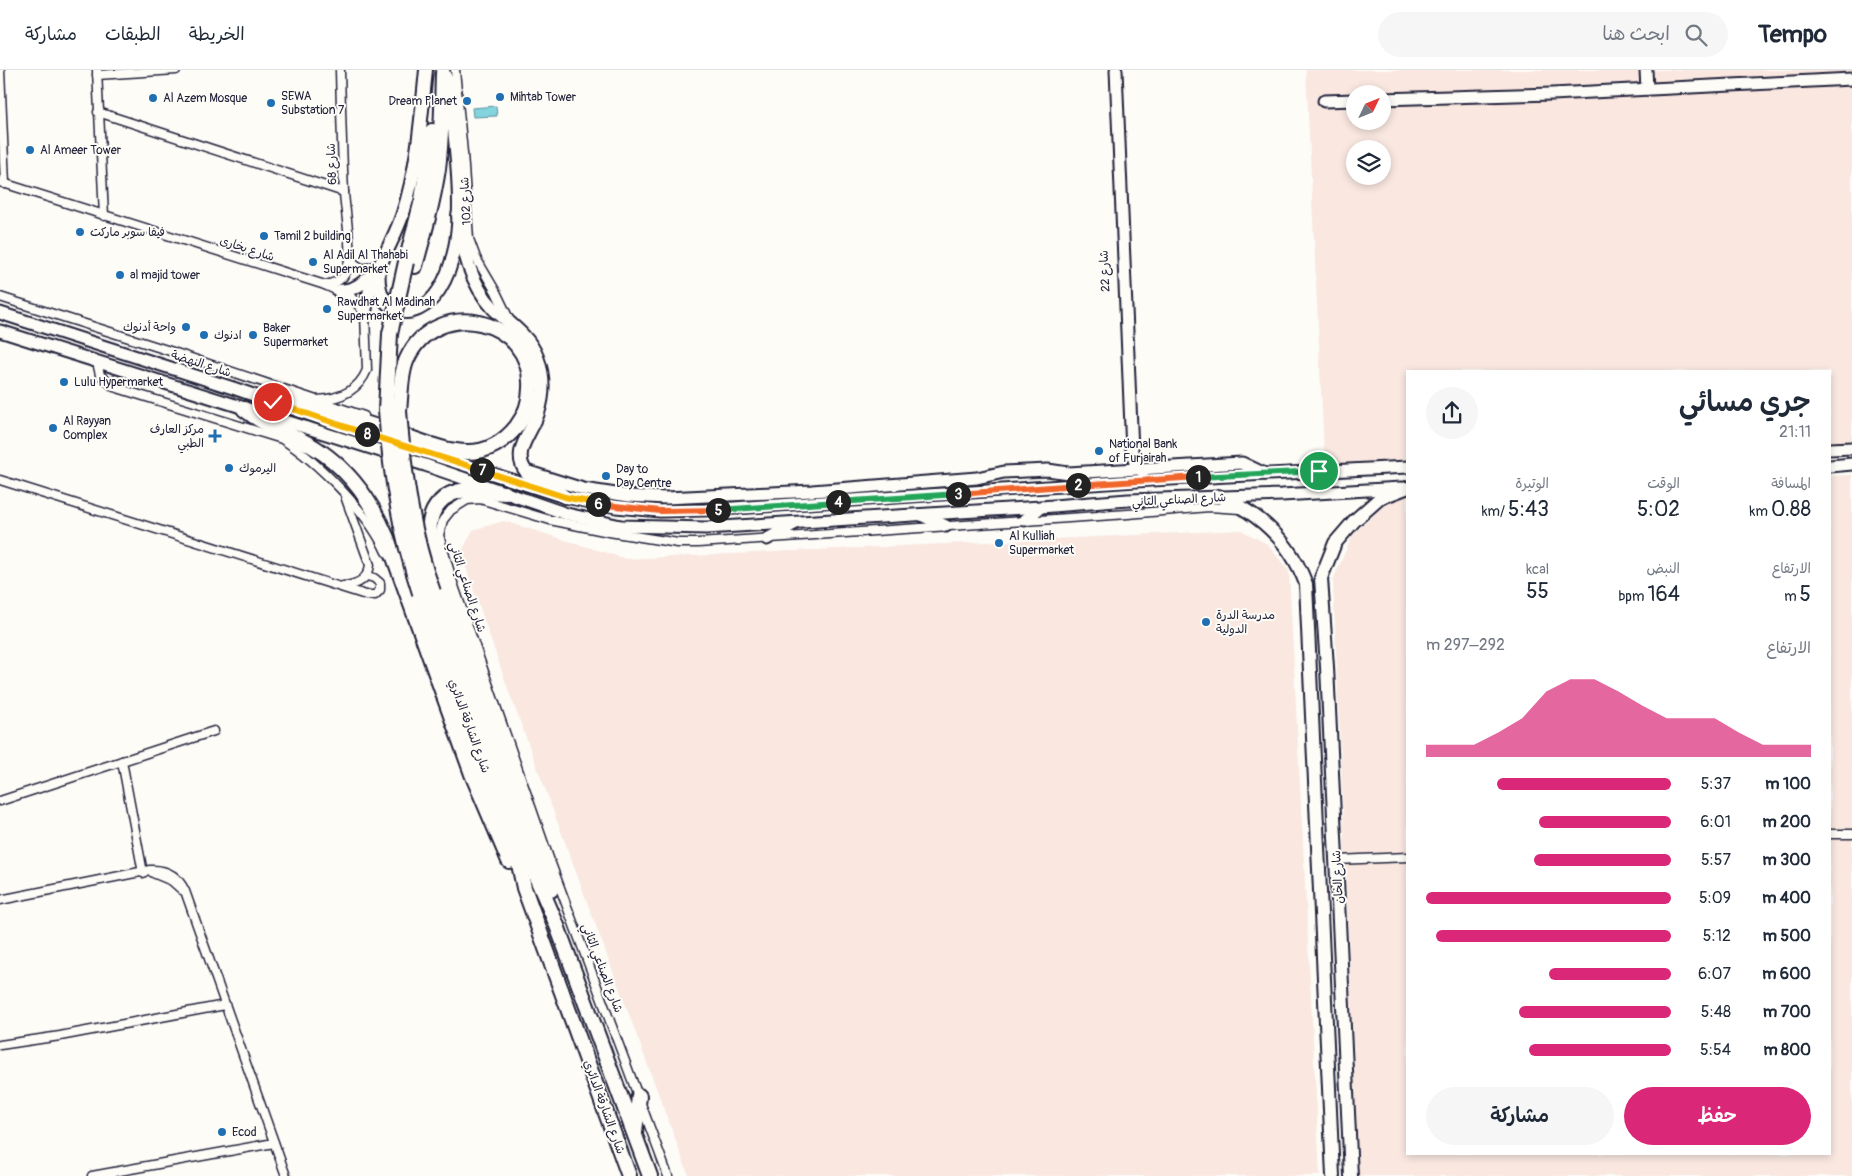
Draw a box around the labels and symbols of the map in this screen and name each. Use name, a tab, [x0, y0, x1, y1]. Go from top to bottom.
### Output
north arrow	[1346, 85, 1391, 130]
place label: SEWA Substation 7	[281, 89, 345, 118]
place label: Mihtab Tower	[510, 90, 577, 105]
place label: Al Azem Mosque	[163, 91, 247, 106]
marker: Mihtab Tower	[494, 91, 506, 103]
marker: Al Azem Mosque	[147, 92, 159, 104]
place label: Dream Planet	[388, 94, 457, 109]
marker: Dream Planet	[461, 95, 473, 107]
marker: SEWA Substation 7	[265, 97, 277, 109]
place label: Al Ameer Tower	[40, 143, 122, 158]
street label: شارع 68	[324, 143, 341, 185]
marker: Al Ameer Tower	[24, 144, 36, 156]
street label: شارع 102	[457, 176, 476, 225]
place label: فيفا سوبر ماركت	[90, 225, 165, 240]
marker: فيفا سوبر ماركت	[74, 226, 86, 238]
place label: Tamil 2 building	[274, 229, 351, 244]
marker: Tamil 2 building	[258, 230, 270, 242]
street label: شارع بخارى	[217, 233, 276, 266]
place label: Al Adil Al Thahabi Supermarket	[323, 248, 408, 277]
street label: شارع 22	[1096, 250, 1115, 292]
marker: Al Adil Al Thahabi Supermarket	[307, 256, 319, 268]
place label: al majid tower	[130, 268, 201, 283]
marker: al majid tower	[114, 269, 126, 281]
place label: Rawdhat Al Madinah Supermarket	[337, 295, 436, 324]
marker: Rawdhat Al Madinah Supermarket	[321, 303, 333, 315]
place label: واحة أدنوك	[123, 320, 176, 335]
marker: واحة أدنوك	[180, 321, 192, 333]
place label: Baker Supermarket	[263, 321, 328, 350]
place label: ادنوك	[214, 328, 242, 343]
marker: ادنوك	[198, 329, 210, 341]
marker: Baker Supermarket	[247, 329, 259, 341]
street label: شارع النهضة	[169, 347, 233, 382]
place label: Lulu Hypermarket	[74, 375, 163, 390]
marker: Lulu Hypermarket	[58, 376, 70, 388]
pin	[252, 381, 294, 423]
place label: Al Rayyan Complex	[63, 414, 111, 443]
marker: Al Rayyan Complex	[47, 422, 59, 434]
place label: مركز العارف الطبي	[150, 422, 204, 454]
pin: 8	[354, 422, 380, 446]
marker: مركز العارف الطبي	[208, 429, 222, 443]
place label: National Bank of Furjairah	[1109, 437, 1177, 466]
marker: National Bank of Furjairah	[1093, 445, 1105, 457]
pin	[1298, 450, 1340, 492]
pin: 7	[470, 458, 494, 482]
place label: اليرموك	[239, 461, 276, 476]
marker: اليرموك	[223, 462, 235, 474]
place label: Day to Day Centre	[616, 462, 671, 491]
pin: 1	[1186, 464, 1210, 490]
marker: Day to Day Centre	[600, 470, 612, 482]
pin: 2	[1066, 472, 1090, 498]
pin: 3	[946, 482, 970, 506]
pin: 4	[826, 490, 850, 514]
street label: شارع الصناعي الثاني	[1131, 490, 1227, 513]
pin: 6	[586, 492, 610, 516]
pin: 5	[706, 498, 730, 522]
place label: Al Kulliah Supermarket	[1009, 529, 1074, 558]
marker: Al Kulliah Supermarket	[993, 537, 1005, 549]
street label: شارع الصناعي الثاني	[442, 540, 489, 635]
place label: مدرسة الدرة الدولية	[1216, 608, 1275, 637]
marker: مدرسة الدرة الدولية	[1200, 616, 1212, 628]
street label: شارع الشارقة الدائري	[444, 677, 493, 775]
street label: شارع الخان	[1329, 850, 1348, 904]
street label: شارع الصناعي الثاني	[575, 921, 626, 1016]
street label: شارع الشارقة الدائري	[579, 1058, 628, 1156]
place label: Ecod	[232, 1125, 257, 1140]
marker: Ecod	[216, 1126, 228, 1138]

